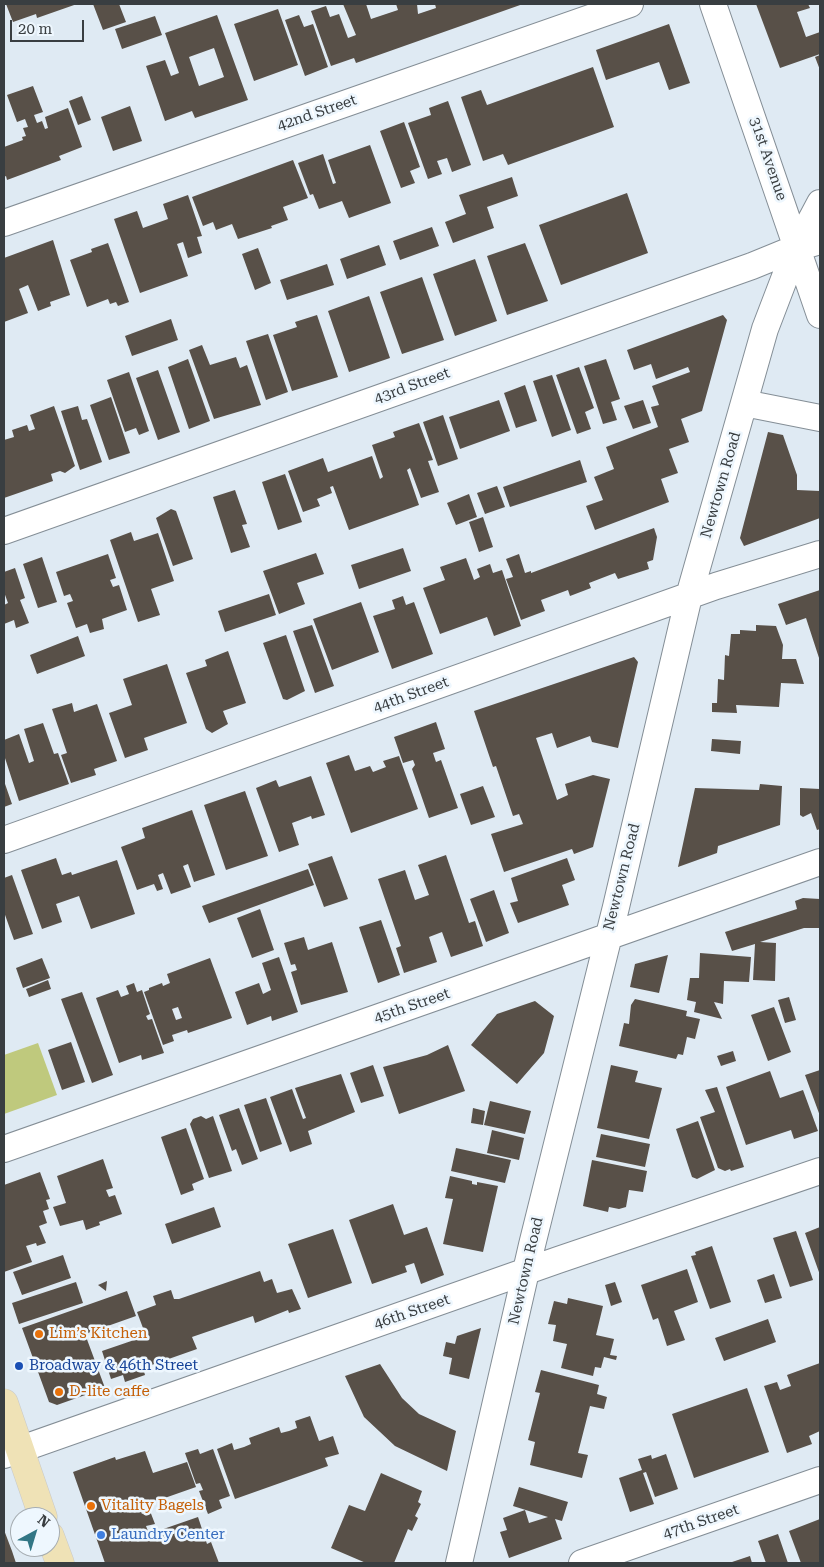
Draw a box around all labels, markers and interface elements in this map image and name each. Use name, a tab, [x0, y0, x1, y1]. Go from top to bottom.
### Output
scale bar	[12, 10, 86, 42]
text: 20 m	[18, 20, 52, 38]
street label: 42nd Street	[275, 91, 359, 135]
street label: 31st Avenue	[745, 115, 791, 203]
street label: 43rd Street	[372, 364, 452, 408]
street label: Newtown Road	[697, 430, 745, 540]
street label: 44th Street	[371, 673, 451, 717]
street label: Newtown Road	[600, 822, 644, 932]
street label: 45th Street	[372, 985, 452, 1027]
street label: Newtown Road	[505, 1215, 547, 1327]
street label: 46th Street	[372, 1291, 452, 1333]
place label: Lim’s Kitchen	[49, 1325, 147, 1343]
marker: Lim’s Kitchen	[33, 1328, 45, 1340]
place label: Broadway & 46th Street	[29, 1357, 198, 1375]
marker: Broadway & 46th Street	[13, 1360, 25, 1372]
place label: D-lite caffe	[69, 1383, 150, 1401]
marker: D-lite caffe	[53, 1386, 65, 1398]
place label: Vitality Bagels	[101, 1497, 204, 1515]
marker: Vitality Bagels	[85, 1500, 97, 1512]
street label: 47th Street	[661, 1501, 741, 1543]
north arrow	[10, 1507, 60, 1557]
text: N	[35, 1512, 53, 1531]
place label: Laundry Center	[111, 1526, 225, 1544]
marker: Laundry Center	[95, 1529, 107, 1541]

